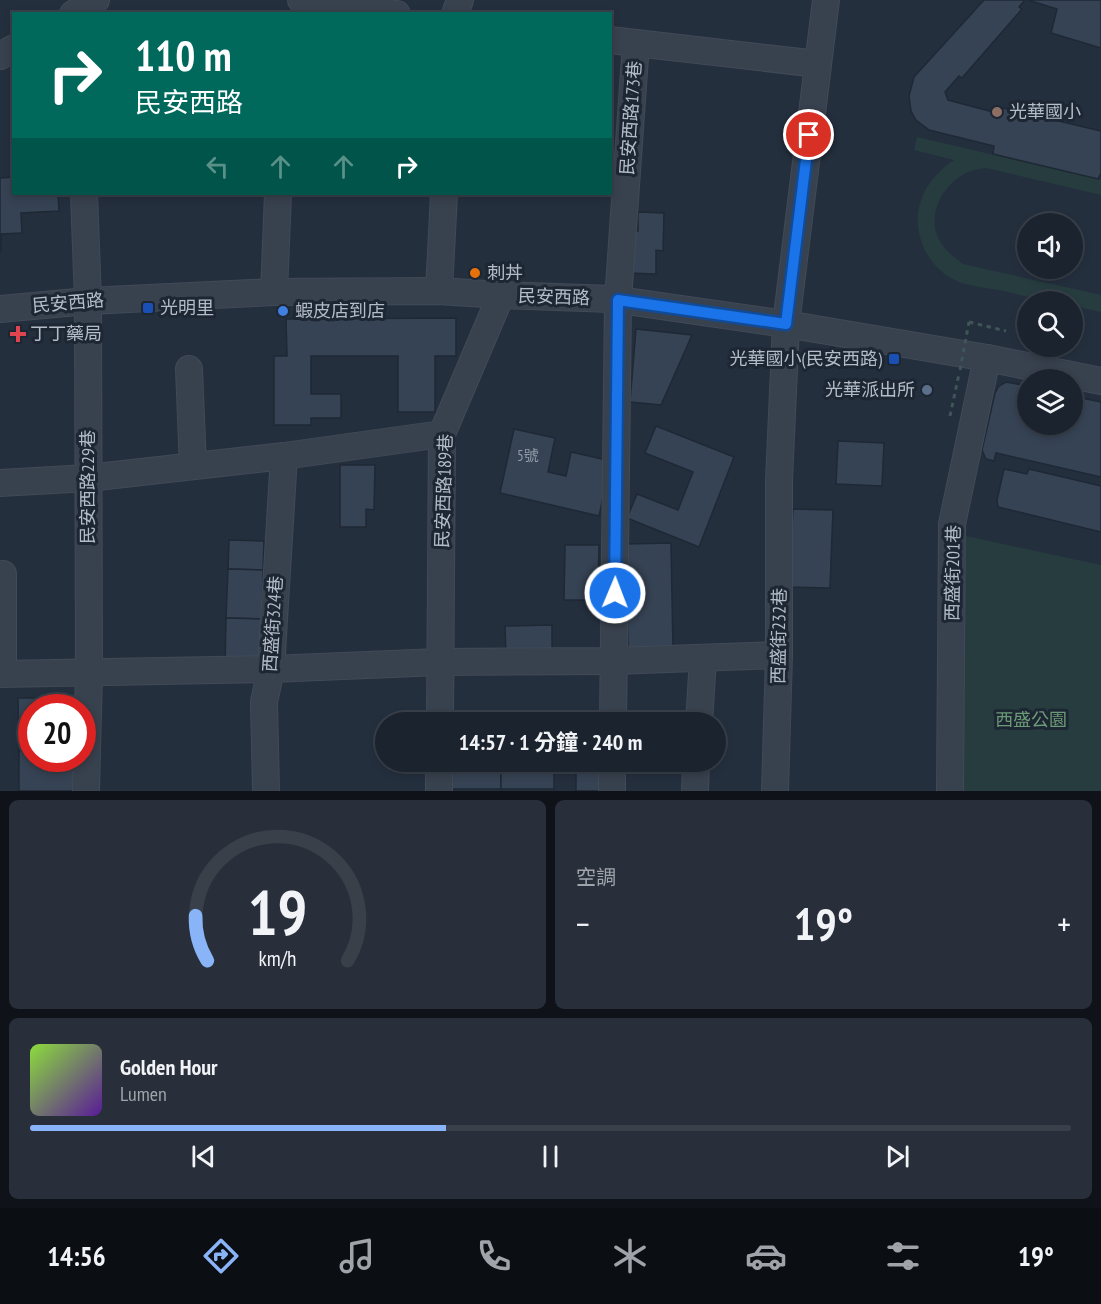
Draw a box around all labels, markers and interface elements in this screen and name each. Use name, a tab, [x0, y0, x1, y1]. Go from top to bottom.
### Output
text: 110 m	[135, 28, 232, 83]
icon: right	[36, 36, 114, 114]
street label: 民安西路173巷	[615, 60, 646, 176]
text: 民安西路	[135, 85, 243, 119]
place label: 光華國小	[1009, 100, 1081, 123]
marker: 光華國小	[990, 105, 1004, 119]
pin	[783, 109, 834, 160]
icon: arrive	[792, 118, 825, 151]
icon: left	[201, 150, 234, 183]
icon: ahead	[264, 150, 297, 183]
icon: ahead	[327, 150, 360, 183]
icon: right	[390, 150, 423, 183]
map controls	[1017, 213, 1083, 435]
button: sound	[1017, 213, 1083, 279]
place label: 刺丼	[487, 261, 523, 284]
marker: 刺丼	[468, 266, 482, 280]
street label: 民安西路	[518, 284, 590, 309]
street label: 民安西路	[31, 288, 105, 317]
button: search	[1017, 291, 1083, 357]
place label: 光明里	[160, 296, 214, 319]
place label: 蝦皮店到店	[295, 299, 385, 322]
marker: 光明里	[141, 301, 155, 315]
marker: 蝦皮店到店	[276, 304, 290, 318]
place label: 丁丁藥局	[30, 322, 102, 345]
marker: 丁丁藥局	[11, 327, 25, 341]
place label: 光華國小(民安西路)	[730, 347, 883, 370]
marker: 光華國小(民安西路)	[887, 352, 901, 366]
button: layers	[1017, 369, 1083, 435]
place label: 光華派出所	[825, 378, 915, 401]
marker: 光華派出所	[920, 383, 934, 397]
street label: 民安西路229巷	[76, 430, 99, 544]
street label: 民安西路189巷	[430, 433, 457, 549]
house number: 5號	[517, 446, 539, 465]
street label: 西盛街201巷	[940, 525, 965, 621]
position arrow	[583, 561, 647, 625]
street label: 西盛街324巷	[258, 575, 287, 673]
street label: 西盛街232巷	[766, 588, 791, 684]
speed limit sign: 20	[18, 694, 96, 772]
park label: 西盛公園	[995, 708, 1067, 731]
text: 14:57 · 1 分鐘 · 240 m	[459, 728, 642, 756]
text: 空調	[576, 864, 616, 890]
text: 19	[248, 871, 307, 952]
text: 19°	[794, 894, 853, 952]
text: −	[576, 902, 590, 945]
text: +	[1057, 902, 1071, 945]
text: km/h	[258, 945, 297, 973]
text: Golden Hour	[120, 1053, 218, 1081]
text: Lumen	[120, 1081, 167, 1107]
icon: previous	[187, 1140, 220, 1173]
icon: pause	[534, 1140, 567, 1173]
icon: next	[881, 1140, 914, 1173]
icon: directions	[200, 1235, 242, 1277]
icon: music	[336, 1235, 378, 1277]
icon: phone	[473, 1235, 515, 1277]
icon: climate	[609, 1235, 651, 1277]
icon: car	[745, 1235, 787, 1277]
icon: filters	[882, 1235, 924, 1277]
text: 14:56	[47, 1239, 106, 1273]
text: 19°	[1018, 1239, 1054, 1273]

